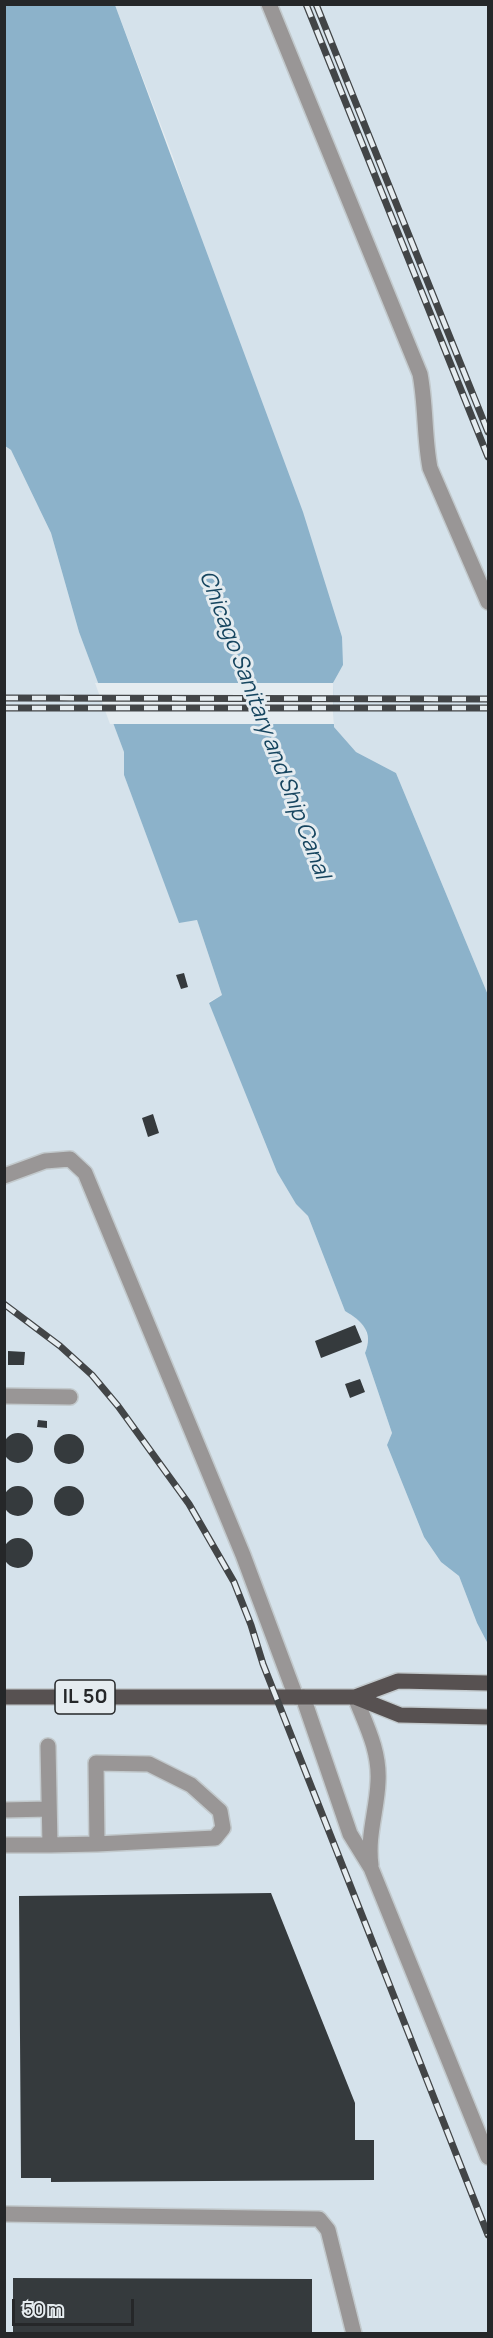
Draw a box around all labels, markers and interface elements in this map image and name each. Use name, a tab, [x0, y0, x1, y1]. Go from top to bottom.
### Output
water label: Chicago Sanitary and Ship Canal	[193, 567, 335, 883]
road number: IL 50	[55, 1680, 115, 1714]
scale bar	[15, 2287, 136, 2325]
text: 50 m	[23, 2297, 63, 2321]

